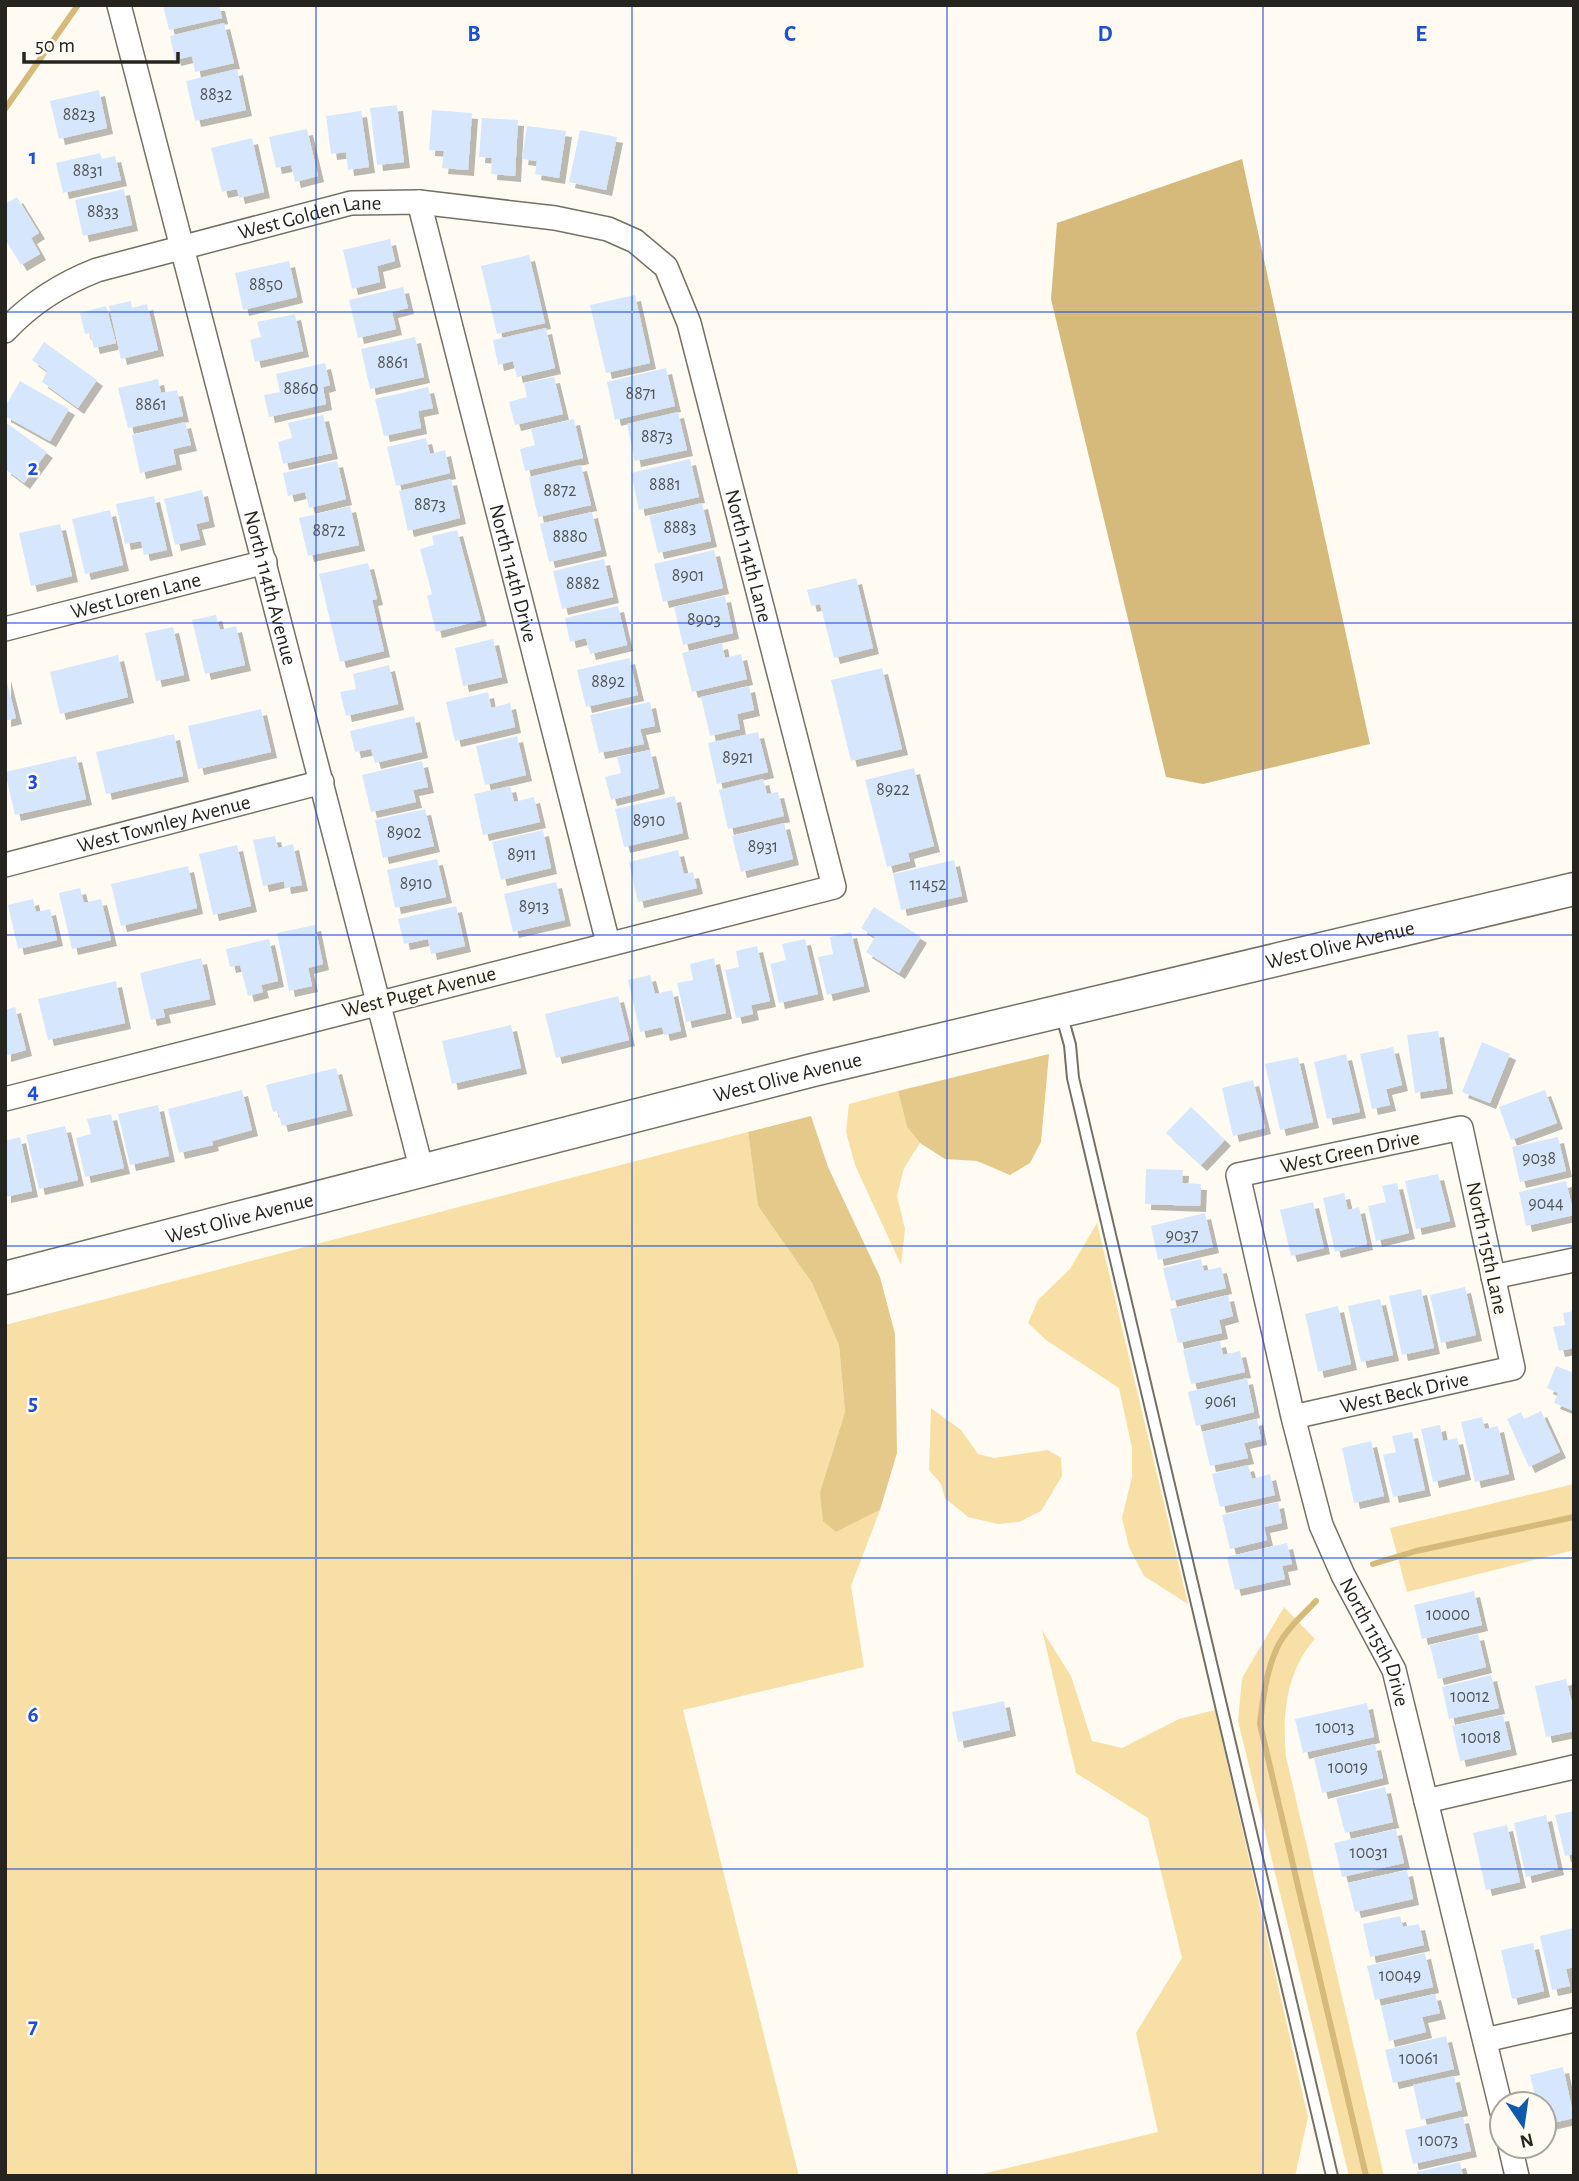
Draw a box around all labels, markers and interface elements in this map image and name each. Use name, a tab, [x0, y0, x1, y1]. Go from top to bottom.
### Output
scale bar	[24, 21, 178, 65]
text: B	[467, 23, 481, 46]
text: C	[784, 23, 796, 46]
text: D	[1097, 23, 1113, 46]
text: E	[1415, 23, 1427, 46]
text: 50 m	[35, 35, 75, 56]
house number: 8832	[200, 86, 232, 104]
house number: 8823	[63, 106, 95, 124]
text: 1	[29, 146, 37, 169]
house number: 8831	[73, 162, 103, 180]
street label: West Golden Lane	[236, 192, 382, 243]
house number: 8833	[87, 203, 119, 221]
house number: 8850	[249, 276, 283, 294]
house number: 8861	[377, 354, 409, 372]
house number: 8860	[283, 380, 319, 398]
house number: 8871	[626, 385, 656, 403]
house number: 8861	[135, 396, 167, 414]
house number: 8873	[641, 428, 673, 446]
text: 2	[28, 457, 39, 480]
house number: 8881	[649, 476, 681, 494]
house number: 8872	[544, 482, 576, 500]
street label: North 114th Lane	[722, 487, 776, 624]
house number: 8873	[414, 496, 446, 514]
street label: North 114th Drive	[486, 502, 541, 644]
street label: North 114th Avenue	[240, 508, 301, 667]
house number: 8883	[663, 519, 697, 537]
house number: 8872	[313, 522, 345, 540]
house number: 8880	[552, 528, 588, 546]
house number: 8901	[672, 567, 704, 585]
street label: West Loren Lane	[68, 568, 203, 622]
house number: 8882	[566, 575, 600, 593]
house number: 8903	[687, 611, 721, 629]
house number: 8892	[591, 673, 625, 691]
house number: 8921	[722, 749, 754, 767]
text: 3	[28, 769, 38, 792]
house number: 8922	[876, 781, 910, 799]
street label: West Townley Avenue	[75, 791, 252, 856]
house number: 8910	[633, 812, 665, 830]
house number: 8902	[387, 824, 421, 842]
house number: 8931	[748, 838, 778, 856]
house number: 8911	[507, 846, 537, 864]
house number: 8910	[400, 875, 432, 893]
house number: 11452	[910, 876, 946, 894]
house number: 8913	[519, 898, 549, 916]
street label: West Olive Avenue	[1264, 917, 1416, 972]
street label: West Puget Avenue	[340, 963, 498, 1021]
street label: West Olive Avenue	[711, 1048, 864, 1106]
text: 4	[27, 1080, 39, 1103]
street label: West Green Drive	[1278, 1127, 1422, 1177]
house number: 9038	[1522, 1150, 1556, 1168]
street label: North 115th Lane	[1463, 1180, 1511, 1316]
street label: West Olive Avenue	[163, 1189, 316, 1247]
house number: 9044	[1528, 1195, 1564, 1213]
house number: 9037	[1166, 1227, 1198, 1245]
street label: West Beck Drive	[1338, 1368, 1471, 1417]
text: 5	[28, 1392, 38, 1415]
house number: 9061	[1205, 1393, 1237, 1411]
street label: North 115th Drive	[1336, 1574, 1413, 1708]
house number: 10000	[1426, 1606, 1470, 1624]
house number: 10012	[1450, 1688, 1490, 1706]
text: 6	[27, 1704, 39, 1727]
house number: 10013	[1316, 1719, 1354, 1737]
house number: 10018	[1461, 1729, 1501, 1747]
house number: 10019	[1328, 1759, 1368, 1777]
house number: 10031	[1350, 1844, 1388, 1862]
house number: 10049	[1379, 1967, 1421, 1985]
text: 7	[28, 2015, 38, 2038]
house number: 10061	[1399, 2050, 1439, 2068]
north arrow	[1488, 2090, 1558, 2160]
text: N	[1518, 2129, 1535, 2151]
house number: 10073	[1418, 2132, 1458, 2150]

